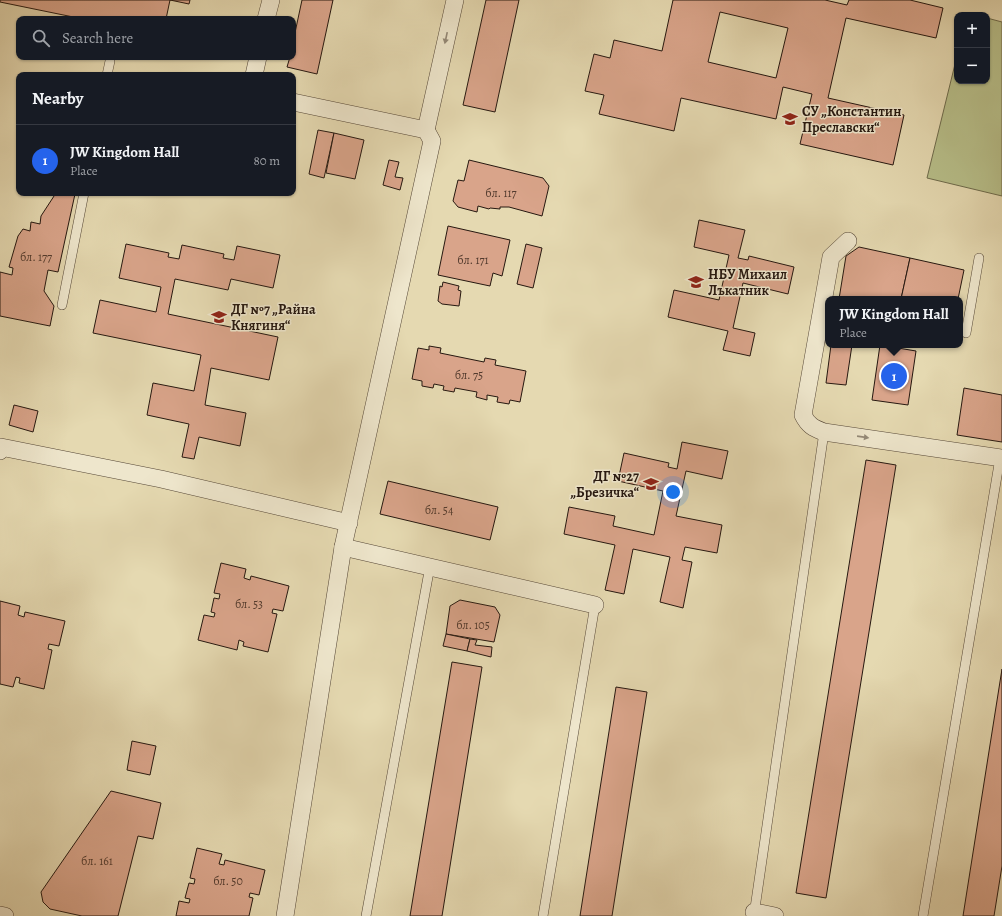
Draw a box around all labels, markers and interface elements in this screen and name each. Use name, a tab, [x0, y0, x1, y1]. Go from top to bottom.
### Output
map controls	[954, 12, 990, 84]
button: +	[954, 12, 990, 48]
search box	[16, 16, 296, 60]
icon: search	[30, 27, 52, 49]
text: Search here	[62, 28, 133, 48]
one-way arrow	[443, 32, 449, 44]
button: −	[954, 48, 990, 84]
text: Nearby	[32, 87, 83, 110]
place label: СУ „Константин Преславски“	[802, 102, 901, 137]
school or university icon: СУ „Константин Преславски“	[781, 110, 799, 128]
text: JW Kingdom Hall	[70, 142, 179, 162]
text: 1	[43, 152, 47, 169]
text: 80 m	[253, 152, 280, 169]
text: Place	[70, 162, 98, 179]
house number: бл. 117	[485, 185, 518, 201]
house number: бл. 177	[20, 249, 53, 265]
house number: бл. 171	[457, 252, 489, 268]
place label: НБУ Михаил Лъкатник	[708, 265, 787, 300]
school or university icon: НБУ Михаил Лъкатник	[687, 273, 705, 291]
popup	[825, 296, 963, 348]
place label: ДГ №7 „Райна Княгиня“	[231, 300, 316, 335]
text: JW Kingdom Hall	[839, 304, 949, 324]
school or university icon: ДГ №7 „Райна Княгиня“	[210, 308, 228, 326]
text: Place	[839, 324, 867, 341]
pin: 1	[881, 361, 907, 391]
house number: бл. 75	[455, 367, 483, 383]
one-way arrow	[857, 434, 869, 440]
place label: ДГ №27 „Брезичка“	[570, 467, 639, 502]
school or university icon: ДГ №27 „Брезичка“	[642, 475, 660, 493]
your location	[663, 482, 683, 502]
house number: бл. 54	[425, 502, 454, 518]
house number: бл. 53	[235, 596, 263, 612]
house number: бл. 105	[456, 617, 490, 633]
house number: бл. 161	[81, 853, 113, 869]
house number: бл. 50	[213, 873, 243, 889]

